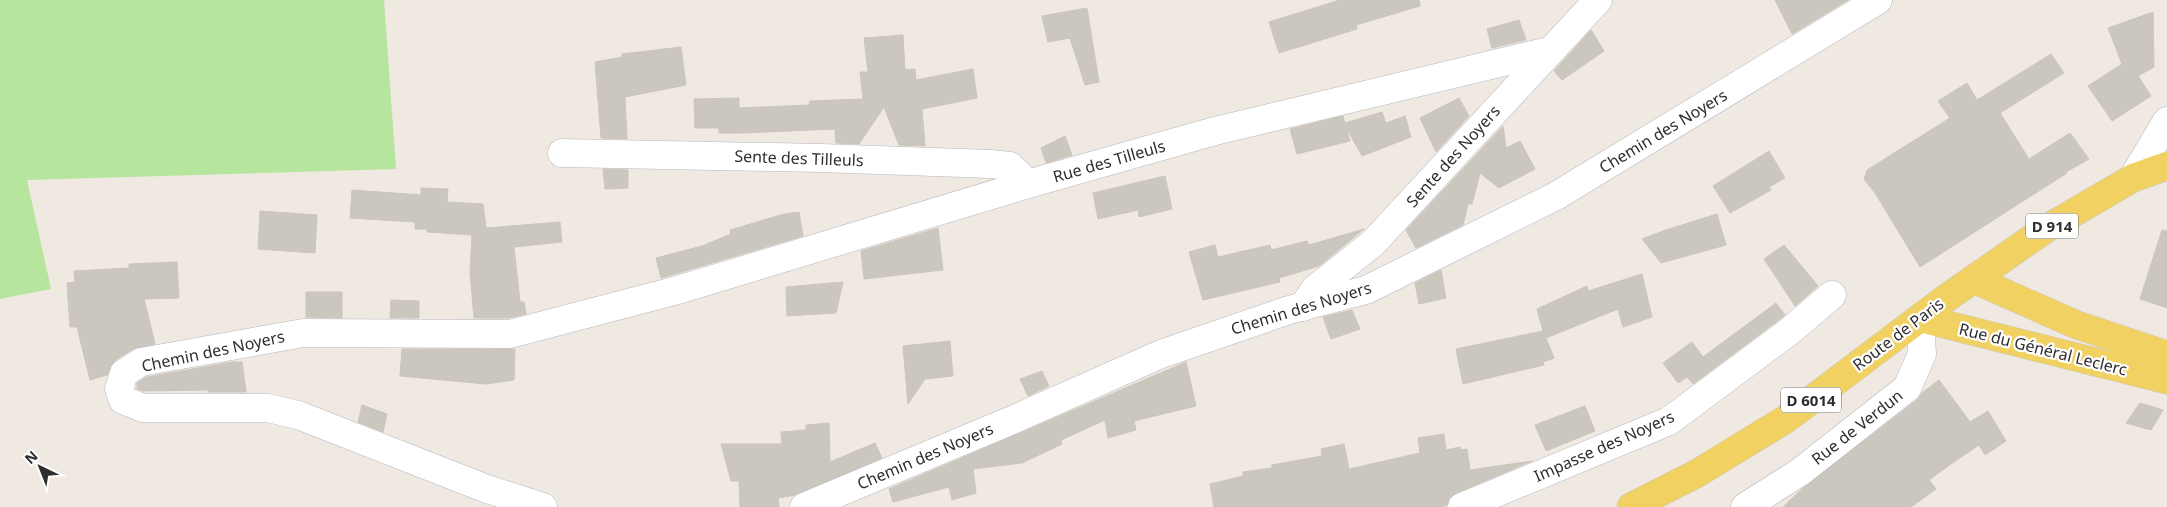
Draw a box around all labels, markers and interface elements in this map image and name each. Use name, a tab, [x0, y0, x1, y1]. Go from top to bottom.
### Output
street label: Chemin des Noyers	[1595, 84, 1731, 178]
street label: Sente des Noyers	[1401, 100, 1505, 212]
street label: Rue des Tilleuls	[1050, 134, 1168, 188]
street label: Sente des Tilleuls	[734, 145, 864, 171]
road number: D 914	[2026, 214, 2078, 238]
street label: Chemin des Noyers	[1228, 276, 1374, 340]
street label: Route de Paris	[1848, 293, 1948, 375]
street label: Rue du Général Leclerc	[1957, 317, 2130, 381]
street label: Chemin des Noyers	[139, 325, 287, 377]
street label: Rue de Verdun	[1807, 384, 1907, 470]
road number: D 6014	[1781, 388, 1841, 412]
street label: Impasse des Noyers	[1530, 405, 1678, 487]
street label: Chemin des Noyers	[854, 417, 996, 495]
north arrow	[15, 442, 65, 492]
text: N	[20, 446, 41, 468]

